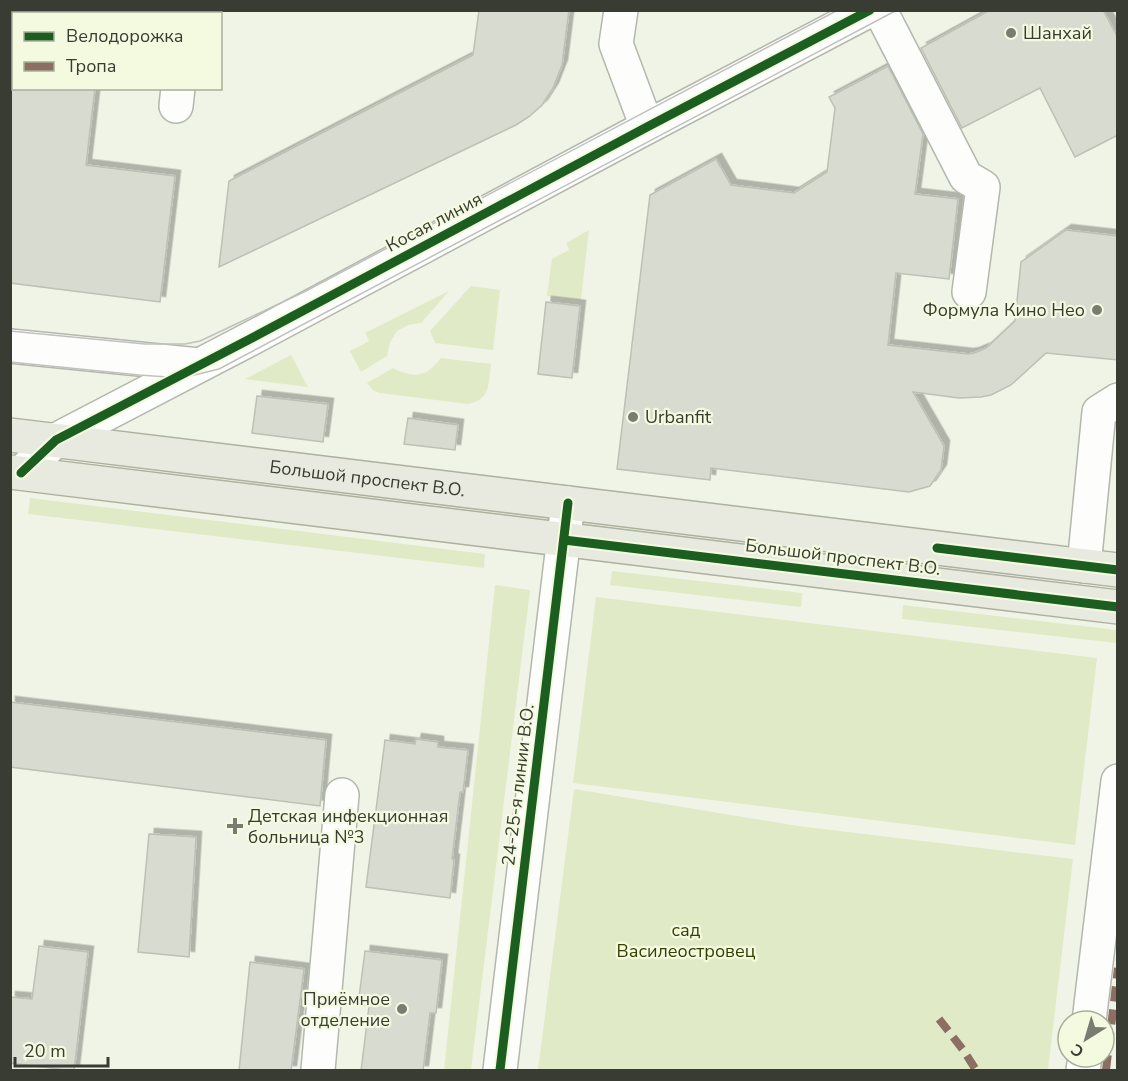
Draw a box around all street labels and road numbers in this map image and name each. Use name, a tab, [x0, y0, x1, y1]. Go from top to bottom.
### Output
street label: Косая линия	[382, 187, 486, 257]
street label: Большой проспект В.О.	[268, 455, 467, 502]
street label: Большой проспект В.О.	[744, 533, 942, 581]
street label: 24-25-я линии В.О.	[496, 703, 540, 867]

